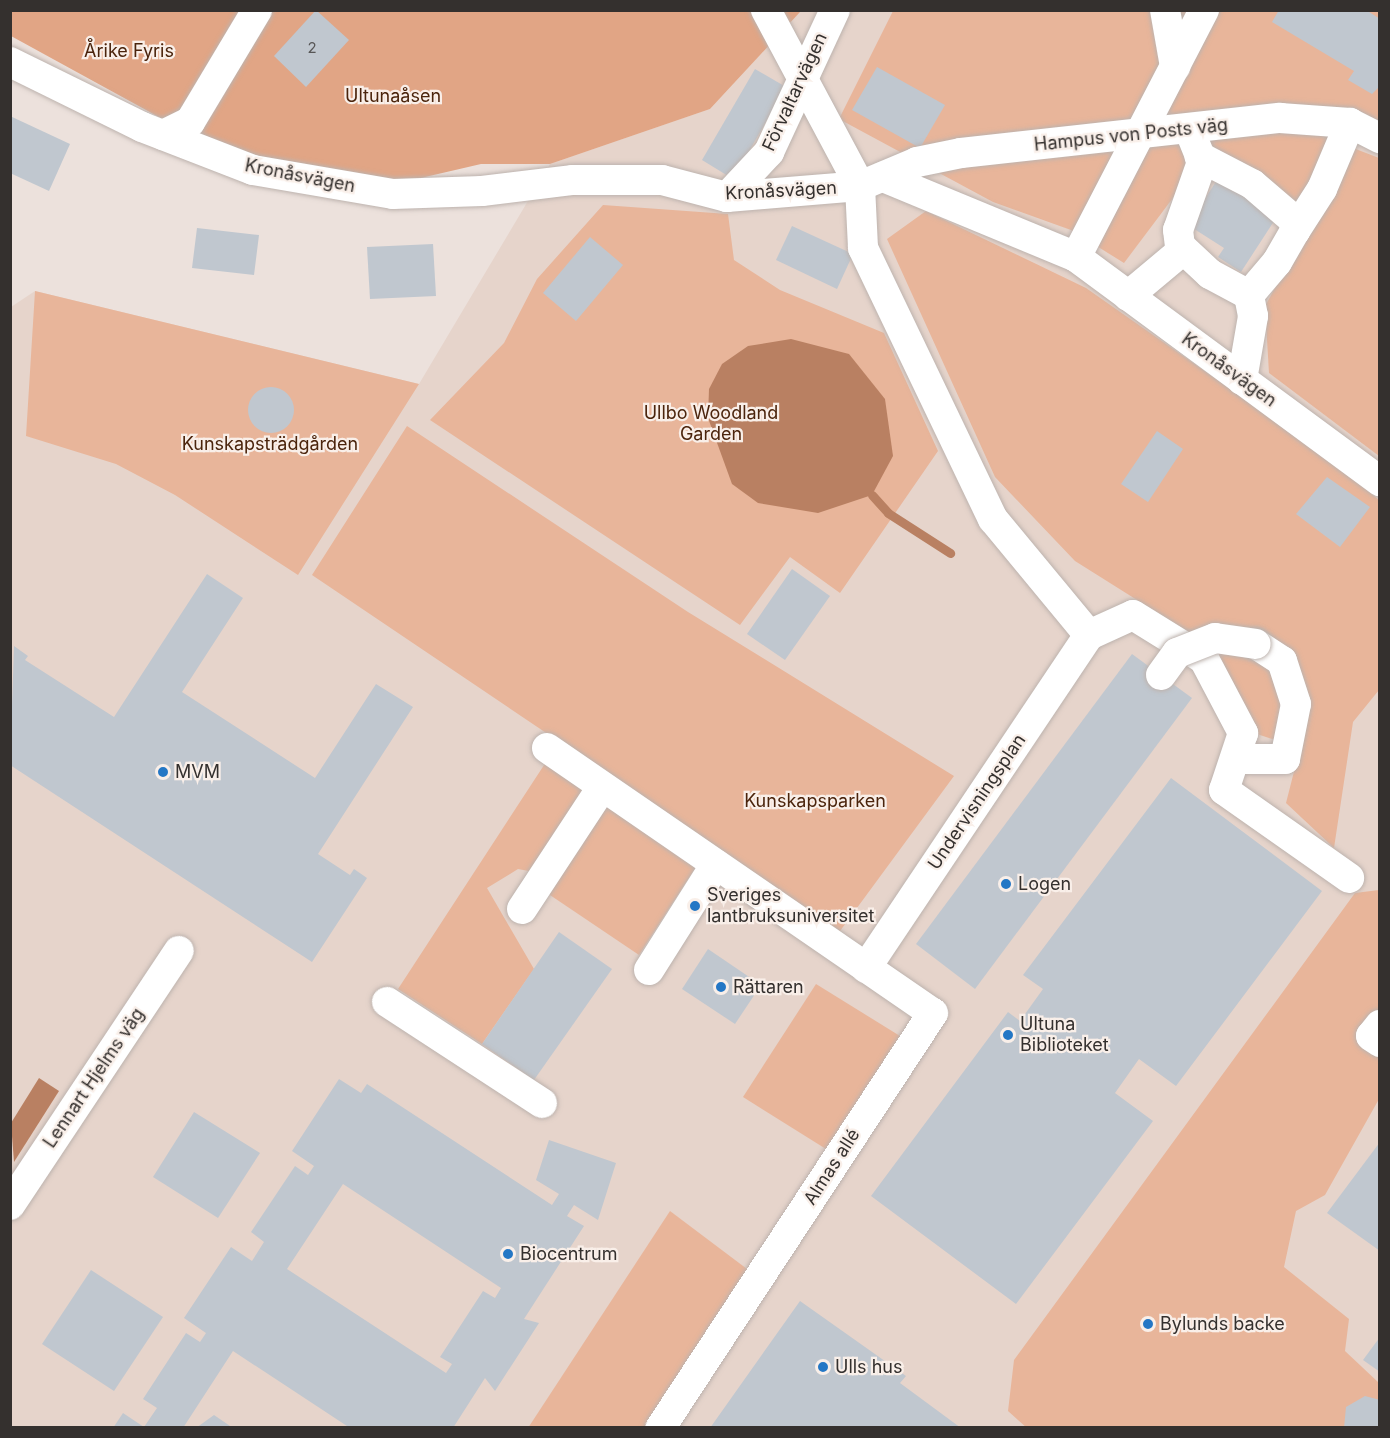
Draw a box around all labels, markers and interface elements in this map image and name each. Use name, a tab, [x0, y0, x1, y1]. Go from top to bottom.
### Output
street label: Förvaltarvägen	[758, 29, 832, 155]
house number: 2	[307, 39, 317, 57]
park label: Årike Fyris	[84, 40, 174, 62]
park label: Ultunaåsen	[345, 85, 441, 107]
street label: Hampus von Posts väg	[1033, 114, 1229, 156]
street label: Kronåsvägen	[243, 155, 357, 197]
street label: Kronåsvägen	[725, 177, 837, 205]
street label: Kronåsvägen	[1177, 328, 1281, 412]
park label: Ullbo Woodland Garden	[644, 403, 778, 446]
park label: Kunskapsträdgården	[182, 433, 358, 455]
street label: Undervisningsplan	[924, 730, 1030, 874]
place label: MVM	[175, 761, 220, 783]
marker: MVM	[156, 765, 170, 779]
park label: Kunskapsparken	[744, 790, 886, 812]
place label: Logen	[1018, 873, 1071, 895]
marker: Logen	[999, 877, 1013, 891]
place label: Sveriges lantbruksuniversitet	[707, 885, 874, 928]
marker: Sveriges lantbruksuniversitet	[688, 899, 702, 913]
place label: Rättaren	[733, 976, 804, 998]
marker: Rättaren	[714, 980, 728, 994]
street label: Lennart Hjelms väg	[39, 1004, 149, 1152]
place label: Ultuna Biblioteket	[1020, 1014, 1109, 1056]
marker: Ultuna Biblioteket	[1001, 1028, 1015, 1042]
street label: Almas allé	[799, 1125, 865, 1209]
place label: Biocentrum	[520, 1243, 617, 1265]
marker: Biocentrum	[501, 1247, 515, 1261]
place label: Bylunds backe	[1160, 1313, 1285, 1335]
marker: Bylunds backe	[1141, 1317, 1155, 1331]
place label: Ulls hus	[835, 1356, 902, 1378]
marker: Ulls hus	[816, 1360, 830, 1374]

